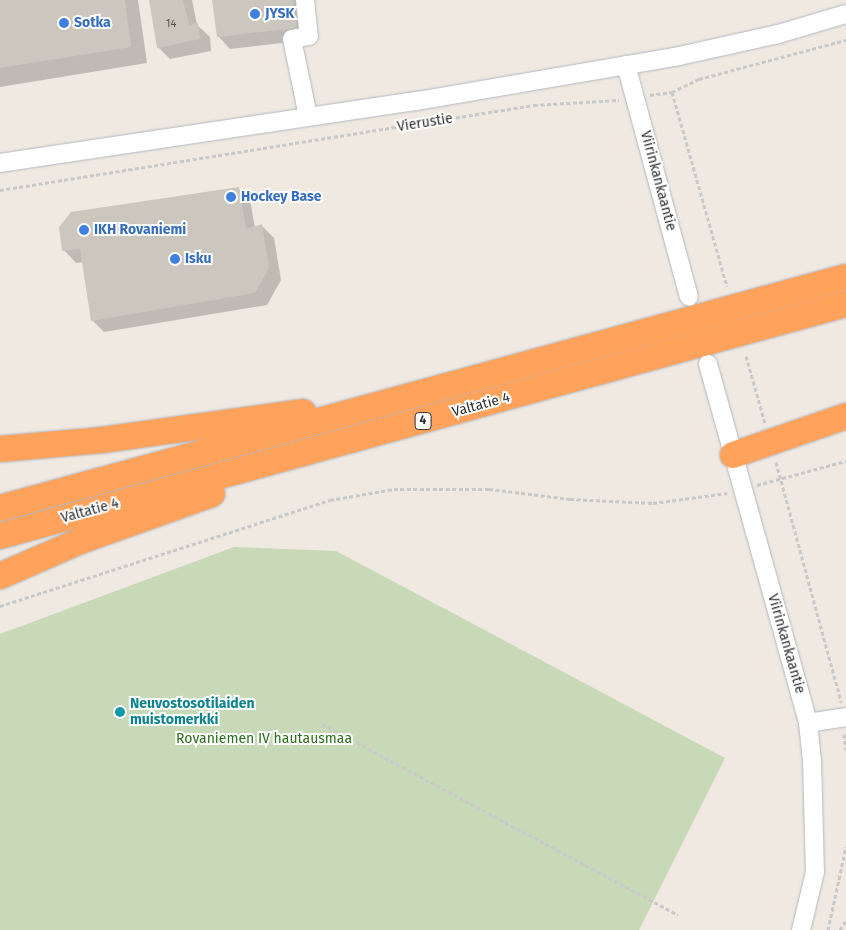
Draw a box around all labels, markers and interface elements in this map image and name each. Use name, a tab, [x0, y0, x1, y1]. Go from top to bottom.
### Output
place label: JYSK	[265, 6, 294, 22]
marker: JYSK	[249, 8, 261, 20]
place label: Sotka	[74, 15, 111, 31]
marker: Sotka	[58, 17, 70, 29]
house number: 14	[166, 17, 176, 31]
street label: Vierustie	[396, 110, 454, 136]
street label: Viirinkankaantie	[637, 129, 679, 233]
place label: Hockey Base	[241, 189, 322, 205]
marker: Hockey Base	[225, 191, 237, 203]
place label: IKH Rovaniemi	[94, 222, 186, 238]
marker: IKH Rovaniemi	[78, 224, 90, 236]
place label: Isku	[185, 251, 211, 267]
marker: Isku	[169, 253, 181, 265]
street label: Valtatie 4	[450, 389, 512, 421]
road number: 4	[414, 412, 432, 431]
street label: Valtatie 4	[59, 495, 121, 527]
street label: Viirinkankaantie	[764, 592, 808, 696]
place label: Neuvostosotilaiden muistomerkki	[130, 696, 255, 729]
marker: Neuvostosotilaiden muistomerkki	[114, 706, 126, 718]
park label: Rovaniemen IV hautausmaa	[176, 731, 352, 747]

